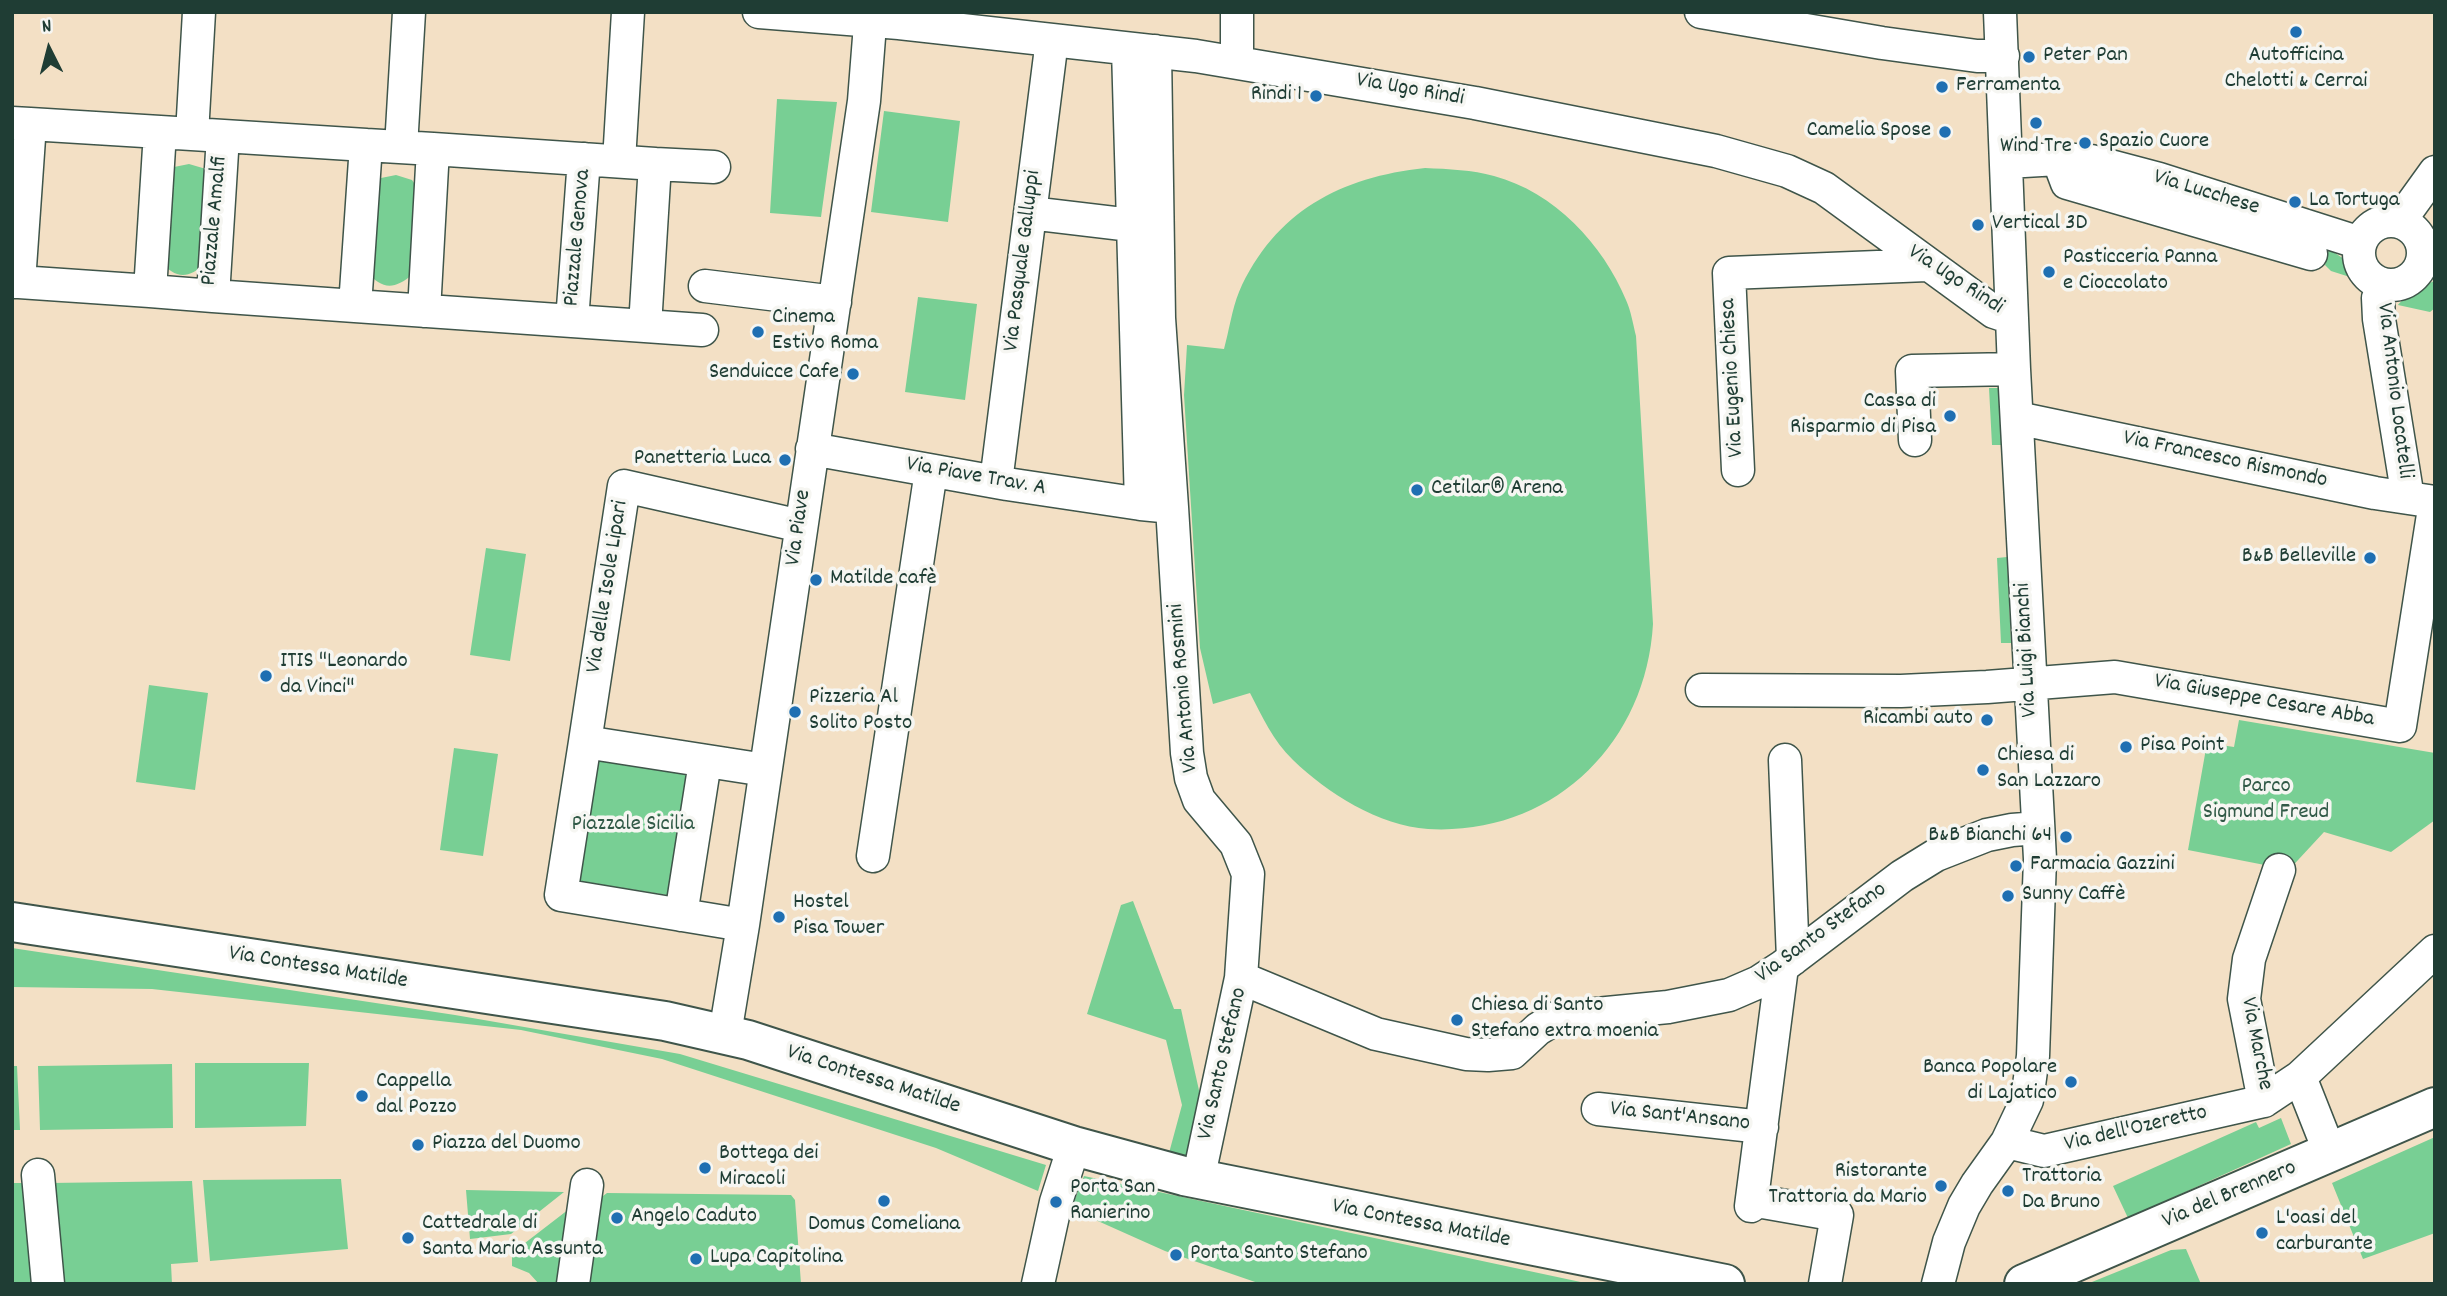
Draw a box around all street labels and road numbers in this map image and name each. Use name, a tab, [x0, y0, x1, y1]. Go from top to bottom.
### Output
street label: Via Ugo Rindi	[1354, 68, 1466, 114]
street label: Piazzale Amalfi	[197, 155, 235, 287]
street label: Via Lucchese	[2150, 165, 2262, 223]
street label: Piazzale Genova	[559, 168, 599, 308]
street label: Via Pasquale Galluppi	[999, 169, 1049, 353]
street label: Via Ugo Rindi	[1902, 240, 2008, 322]
street label: Via Eugenio Chiesa	[1716, 298, 1752, 458]
street label: Via Antonio Locatelli	[2369, 301, 2417, 481]
street label: Via Francesco Rismondo	[2120, 426, 2330, 496]
street label: Via Piave Trav. A	[904, 452, 1048, 504]
street label: Via Piave	[781, 488, 819, 568]
street label: Via delle Isole Lipari	[582, 499, 636, 675]
street label: Via Luigi Bianchi	[2011, 582, 2045, 718]
street label: Via Antonio Rosmini	[1164, 602, 1206, 774]
street label: Via Giuseppe Cesare Abba	[2152, 669, 2376, 735]
street label: Via Santo Stefano	[1751, 877, 1893, 991]
street label: Via Contessa Matilde	[226, 941, 410, 997]
street label: Via Santo Stefano	[1193, 985, 1255, 1143]
street label: Via Marche	[2232, 995, 2278, 1093]
street label: Via Contessa Matilde	[783, 1040, 963, 1122]
street label: Via Sant'Ansano	[1609, 1097, 1751, 1139]
street label: Via dell'Ozeretto	[2062, 1100, 2210, 1160]
street label: Via del Brennero	[2159, 1155, 2301, 1237]
street label: Via Contessa Matilde	[1330, 1194, 1512, 1256]

